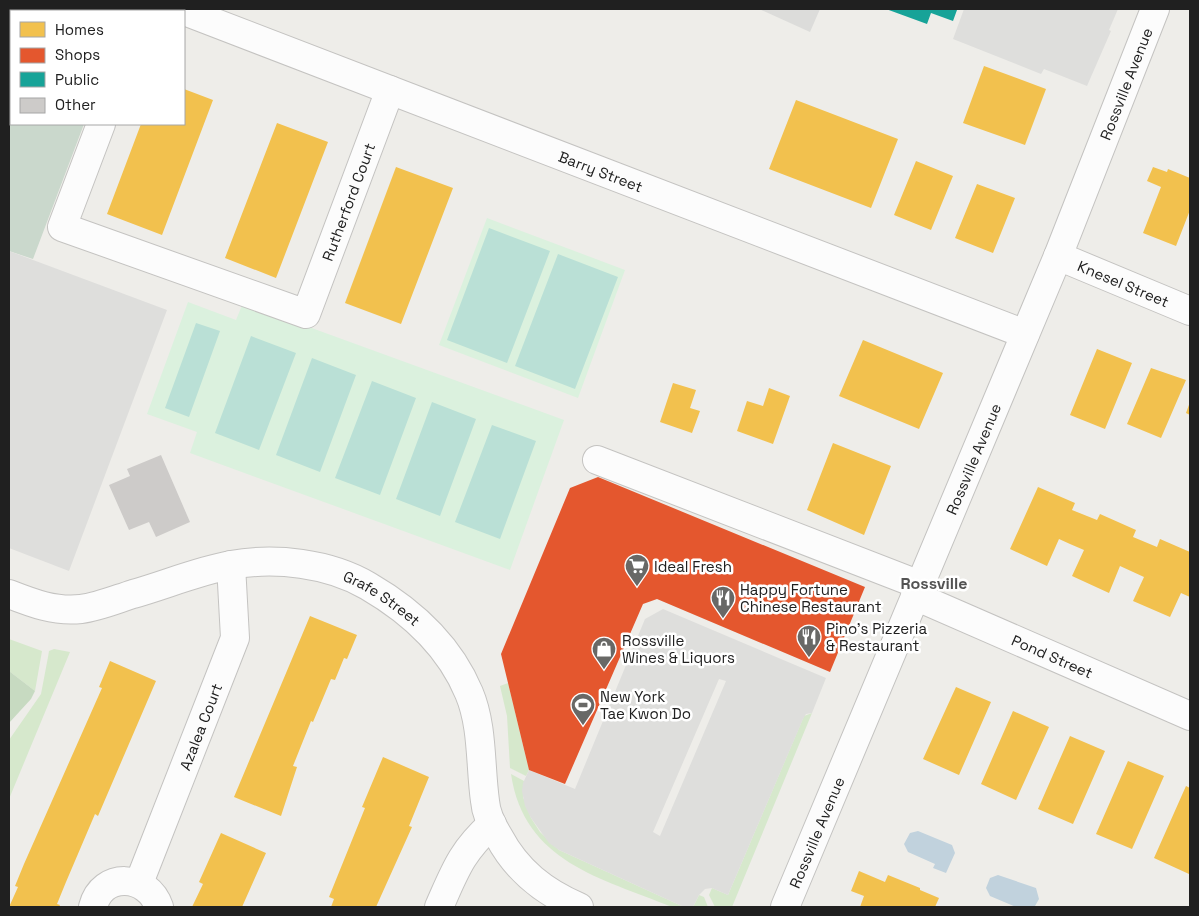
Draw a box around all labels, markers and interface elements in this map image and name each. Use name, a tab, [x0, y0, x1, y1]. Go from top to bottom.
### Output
legend	[10, 10, 185, 125]
text: Homes	[55, 20, 104, 39]
street label: Rossville Avenue	[1095, 25, 1156, 143]
text: Shops	[55, 45, 100, 64]
text: Public	[55, 70, 99, 89]
text: Other	[55, 95, 96, 114]
street label: Rutherford Court	[317, 140, 379, 263]
street label: Barry Street	[556, 146, 646, 196]
street label: Knesel Street	[1075, 256, 1172, 311]
street label: Rossville Avenue	[941, 400, 1005, 517]
supermarket icon: Ideal Fresh	[624, 553, 650, 587]
place label: Ideal Fresh	[654, 557, 732, 576]
street label: Grafe Street	[341, 566, 425, 629]
district label: Rossville	[900, 573, 968, 594]
place label: Happy Fortune Chinese Restaurant	[740, 580, 882, 616]
restaurant icon: Happy Fortune Chinese Restaurant	[710, 585, 736, 619]
place label: Pino's Pizzeria & Restaurant	[826, 619, 927, 655]
restaurant icon: Pino's Pizzeria & Restaurant	[796, 624, 822, 658]
street label: Pond Street	[1009, 630, 1096, 682]
place label: Rossville Wines & Liquors	[622, 631, 735, 667]
shop icon: Rossville Wines & Liquors	[591, 636, 617, 670]
street label: Azalea Court	[175, 680, 226, 773]
place label: New York Tae Kwon Do	[600, 687, 691, 723]
sports icon: New York Tae Kwon Do	[570, 692, 596, 726]
street label: Rossville Avenue	[785, 774, 848, 891]

